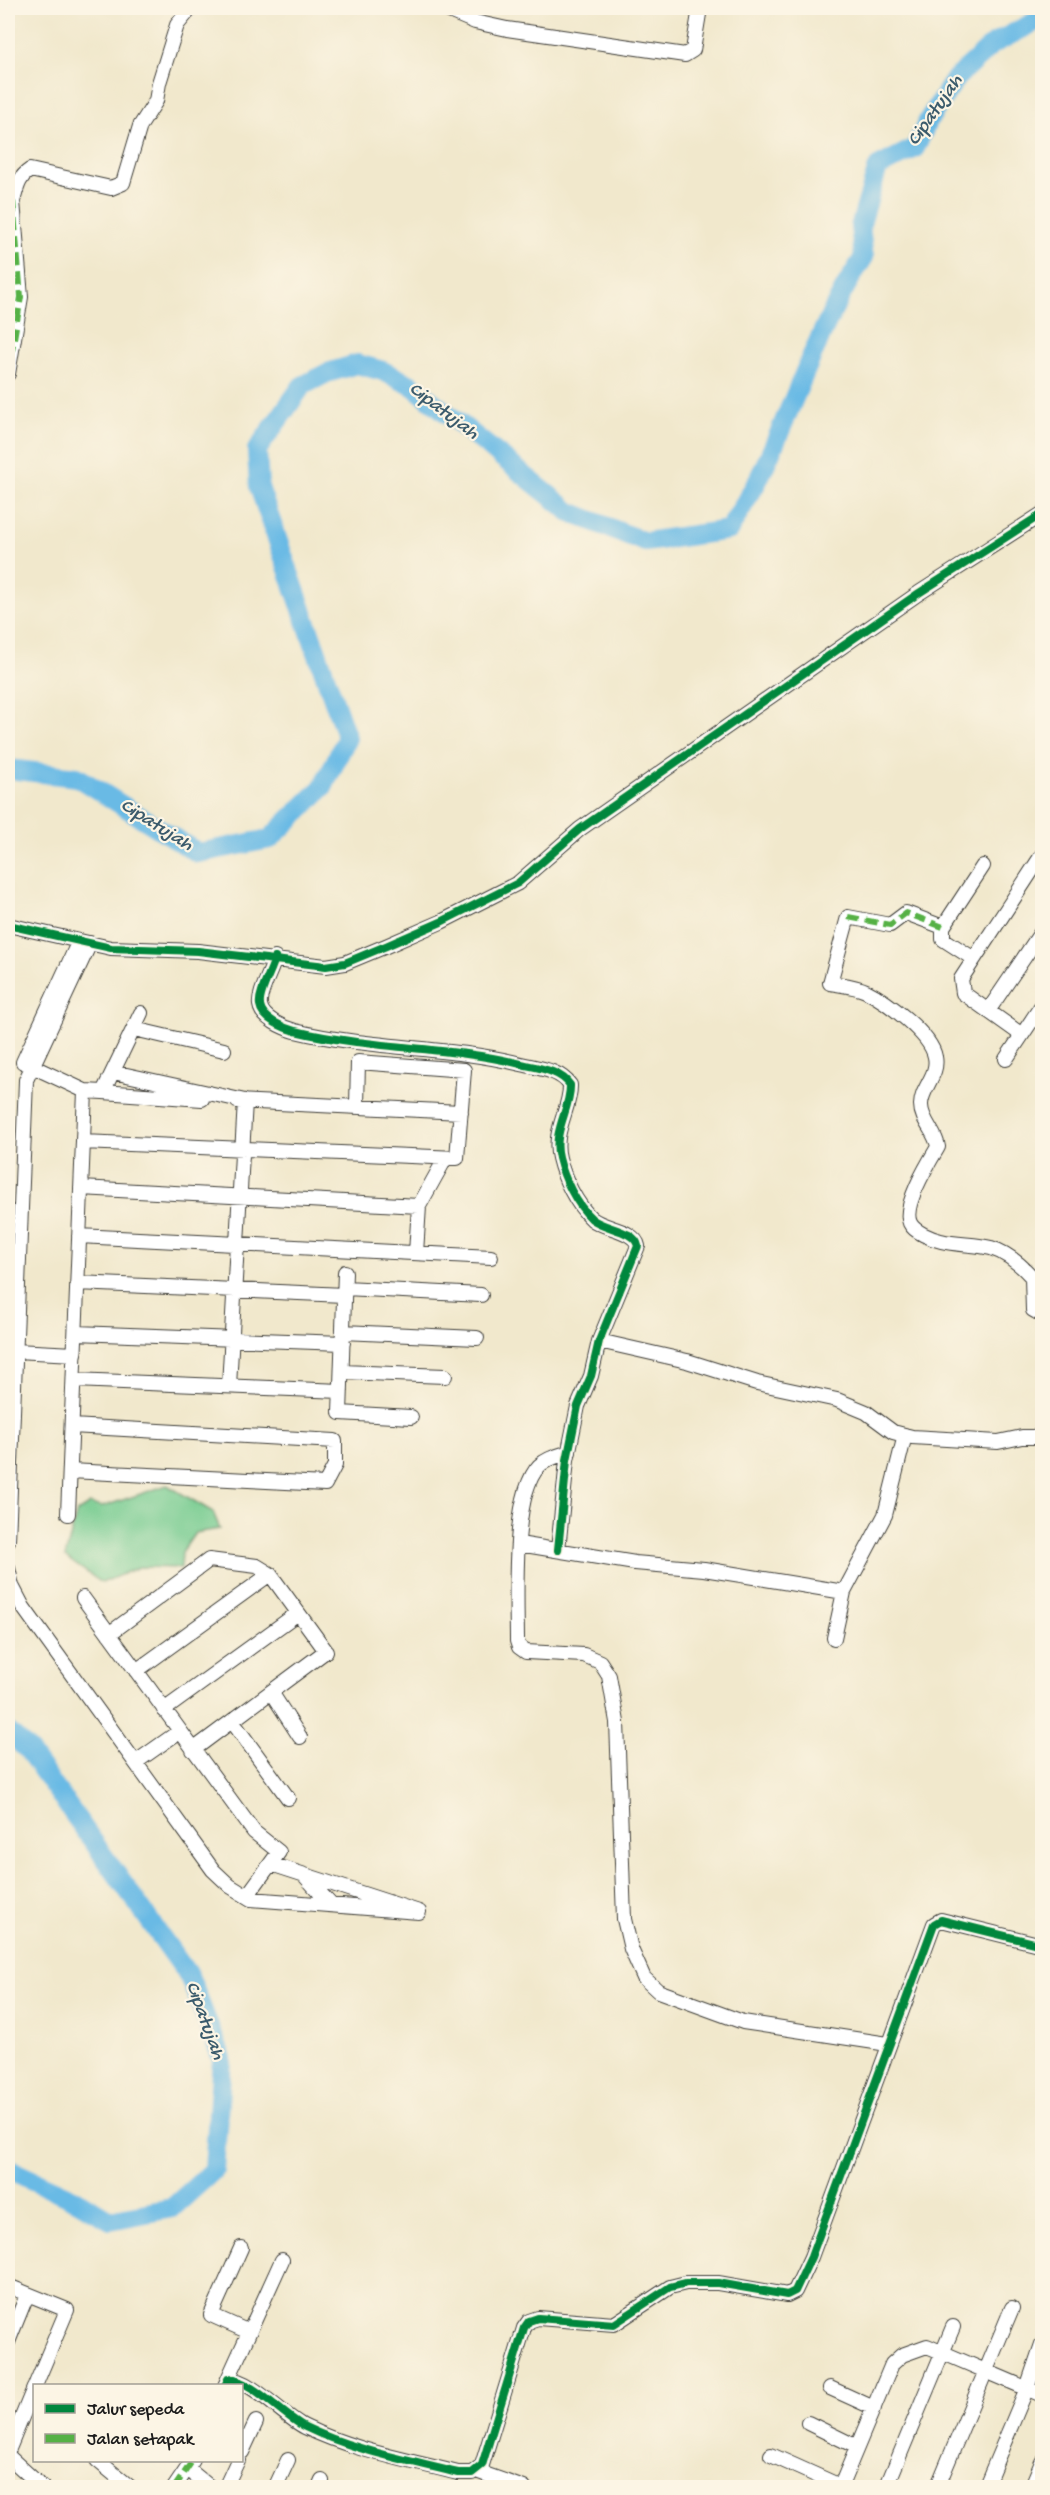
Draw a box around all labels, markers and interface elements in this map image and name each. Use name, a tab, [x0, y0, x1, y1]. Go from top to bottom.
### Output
water label: Cipatujah	[903, 71, 969, 151]
water label: Cipatujah	[404, 378, 483, 446]
water label: Cipatujah	[115, 795, 197, 857]
water label: Cipatujah	[179, 1979, 229, 2063]
legend	[33, 2384, 243, 2462]
text: Jalur sepeda	[87, 2400, 185, 2421]
text: Jalan setapak	[87, 2430, 195, 2451]

